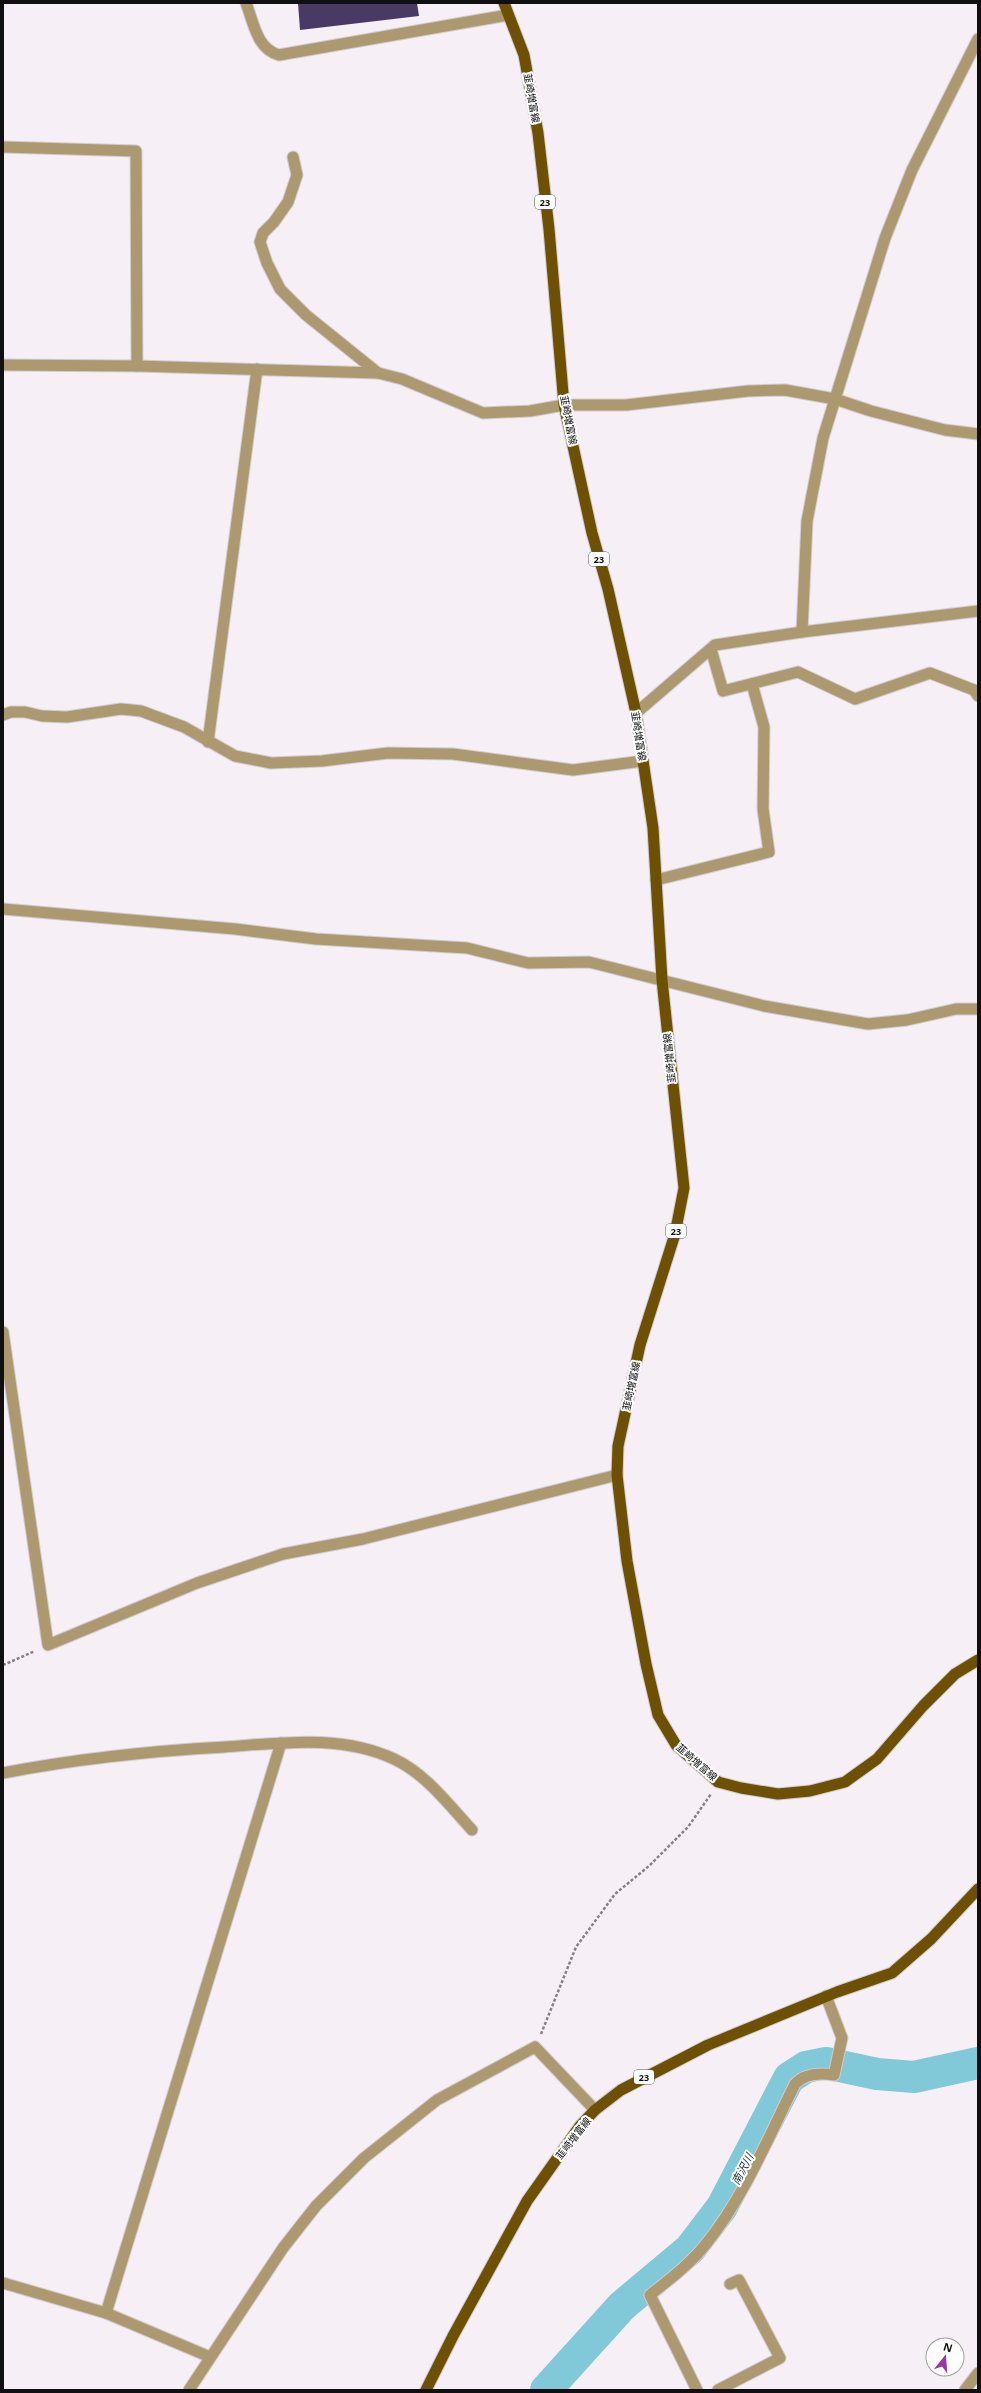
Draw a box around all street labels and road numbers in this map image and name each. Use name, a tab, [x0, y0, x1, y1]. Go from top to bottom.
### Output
street label: 韮崎増富線	[521, 72, 543, 124]
road number: 23	[535, 195, 555, 209]
street label: 韮崎増富線	[557, 394, 581, 446]
road number: 23	[589, 552, 609, 566]
street label: 韮崎増富線	[628, 710, 650, 762]
street label: 韮崎増富線	[659, 1032, 679, 1084]
road number: 23	[666, 1224, 686, 1238]
street label: 韮崎増富線	[619, 1360, 643, 1412]
street label: 韮崎増富線	[674, 1740, 720, 1784]
road number: 23	[634, 2070, 654, 2084]
street label: 韮崎増富線	[552, 2114, 594, 2162]

